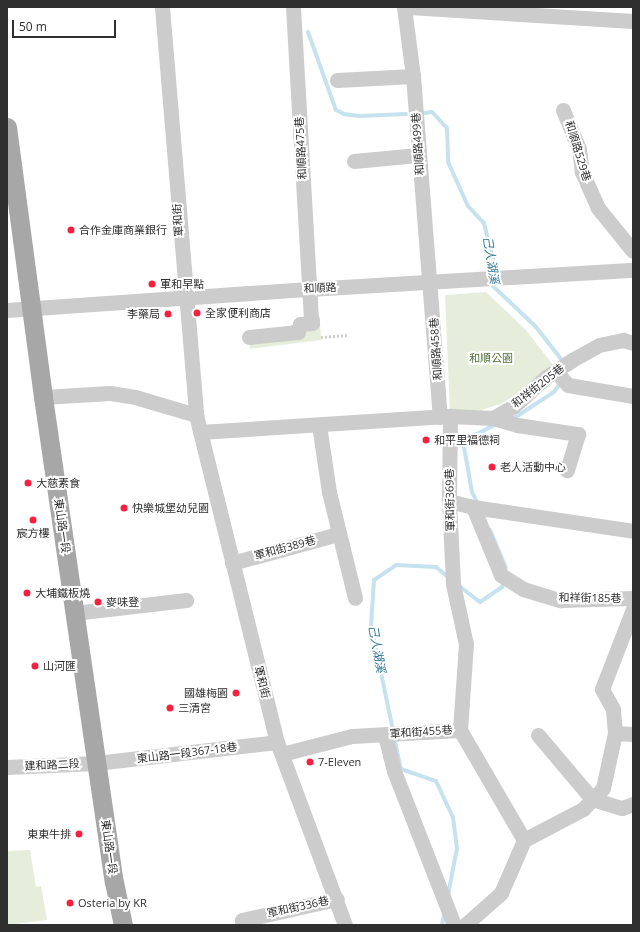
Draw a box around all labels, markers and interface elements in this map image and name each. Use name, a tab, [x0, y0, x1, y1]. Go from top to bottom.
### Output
scale bar	[14, 12, 118, 38]
text: 50 m	[19, 18, 47, 35]
street label: 和順路499巷	[409, 112, 427, 176]
street label: 和順路475巷	[293, 116, 309, 180]
street label: 和順路529巷	[562, 119, 594, 183]
street label: 軍和街	[170, 203, 186, 237]
place label: 合作金庫商業銀行	[79, 223, 167, 237]
marker: 合作金庫商業銀行	[66, 225, 76, 235]
water label: 己人湖溪	[480, 235, 502, 285]
place label: 軍和早點	[160, 277, 204, 291]
marker: 軍和早點	[147, 279, 157, 289]
street label: 和順路	[303, 281, 337, 295]
place label: 全家便利商店	[205, 306, 271, 320]
place label: 李藥局	[127, 307, 160, 321]
marker: 全家便利商店	[192, 308, 202, 318]
marker: 李藥局	[163, 309, 173, 319]
street label: 和順路458巷	[427, 317, 445, 381]
park label: 和順公園	[469, 351, 513, 365]
street label: 和祥街205巷	[509, 361, 567, 411]
place label: 和平里福德祠	[434, 433, 500, 447]
marker: 和平里福德祠	[421, 435, 431, 445]
place label: 老人活動中心	[500, 460, 566, 474]
marker: 老人活動中心	[487, 462, 497, 472]
street label: 軍和街369巷	[443, 468, 457, 532]
place label: 大慈素食	[36, 476, 80, 490]
marker: 大慈素食	[23, 478, 33, 488]
street label: 東山路一段	[52, 498, 72, 554]
place label: 快樂城堡幼兒園	[132, 501, 209, 515]
marker: 快樂城堡幼兒園	[119, 503, 129, 513]
marker: 宸方樓	[28, 515, 38, 525]
place label: 宸方樓	[17, 526, 49, 540]
street label: 軍和街389巷	[253, 533, 317, 563]
place label: 大埔鐵板燒	[35, 586, 90, 600]
marker: 大埔鐵板燒	[22, 588, 32, 598]
street label: 和祥街185巷	[558, 591, 622, 605]
place label: 麥味登	[106, 595, 139, 609]
marker: 麥味登	[93, 597, 103, 607]
water label: 己人湖溪	[366, 624, 388, 674]
place label: 山河匯	[43, 659, 76, 673]
marker: 山河匯	[30, 661, 40, 671]
street label: 軍和街	[252, 664, 272, 700]
place label: 國雄梅園	[184, 686, 228, 700]
marker: 國雄梅園	[231, 688, 241, 698]
place label: 三清宮	[178, 701, 211, 715]
marker: 三清宮	[165, 703, 175, 713]
street label: 軍和街455巷	[389, 723, 453, 741]
street label: 東山路一段367-18巷	[136, 740, 238, 766]
place label: 7-Eleven	[318, 755, 361, 769]
street label: 建和路二段	[24, 757, 80, 773]
marker: 7-Eleven	[305, 757, 315, 767]
street label: 東山路一段	[99, 819, 119, 875]
place label: 東東牛排	[27, 827, 71, 841]
marker: 東東牛排	[74, 829, 84, 839]
street label: 軍和街336巷	[266, 894, 330, 920]
place label: Osteria by KR	[78, 896, 147, 910]
marker: Osteria by KR	[65, 898, 75, 908]

